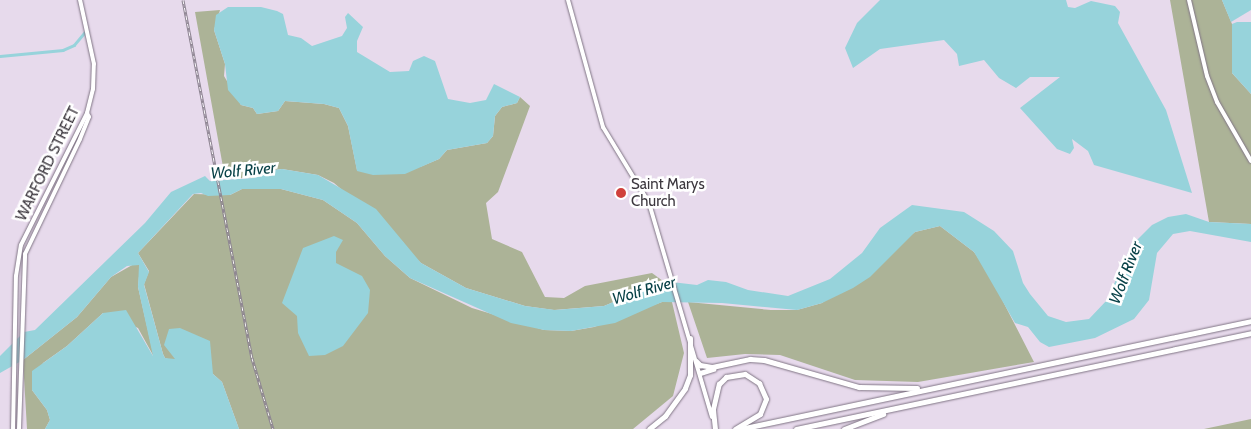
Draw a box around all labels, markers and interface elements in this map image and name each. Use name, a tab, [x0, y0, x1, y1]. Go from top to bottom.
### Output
street label: WARFORD STREET	[13, 104, 83, 224]
water label: Wolf River	[210, 159, 276, 183]
place label: Saint Marys Church	[631, 175, 705, 210]
marker: Saint Marys Church	[615, 187, 627, 199]
water label: Wolf River	[1105, 239, 1147, 307]
water label: Wolf River	[610, 273, 678, 309]

